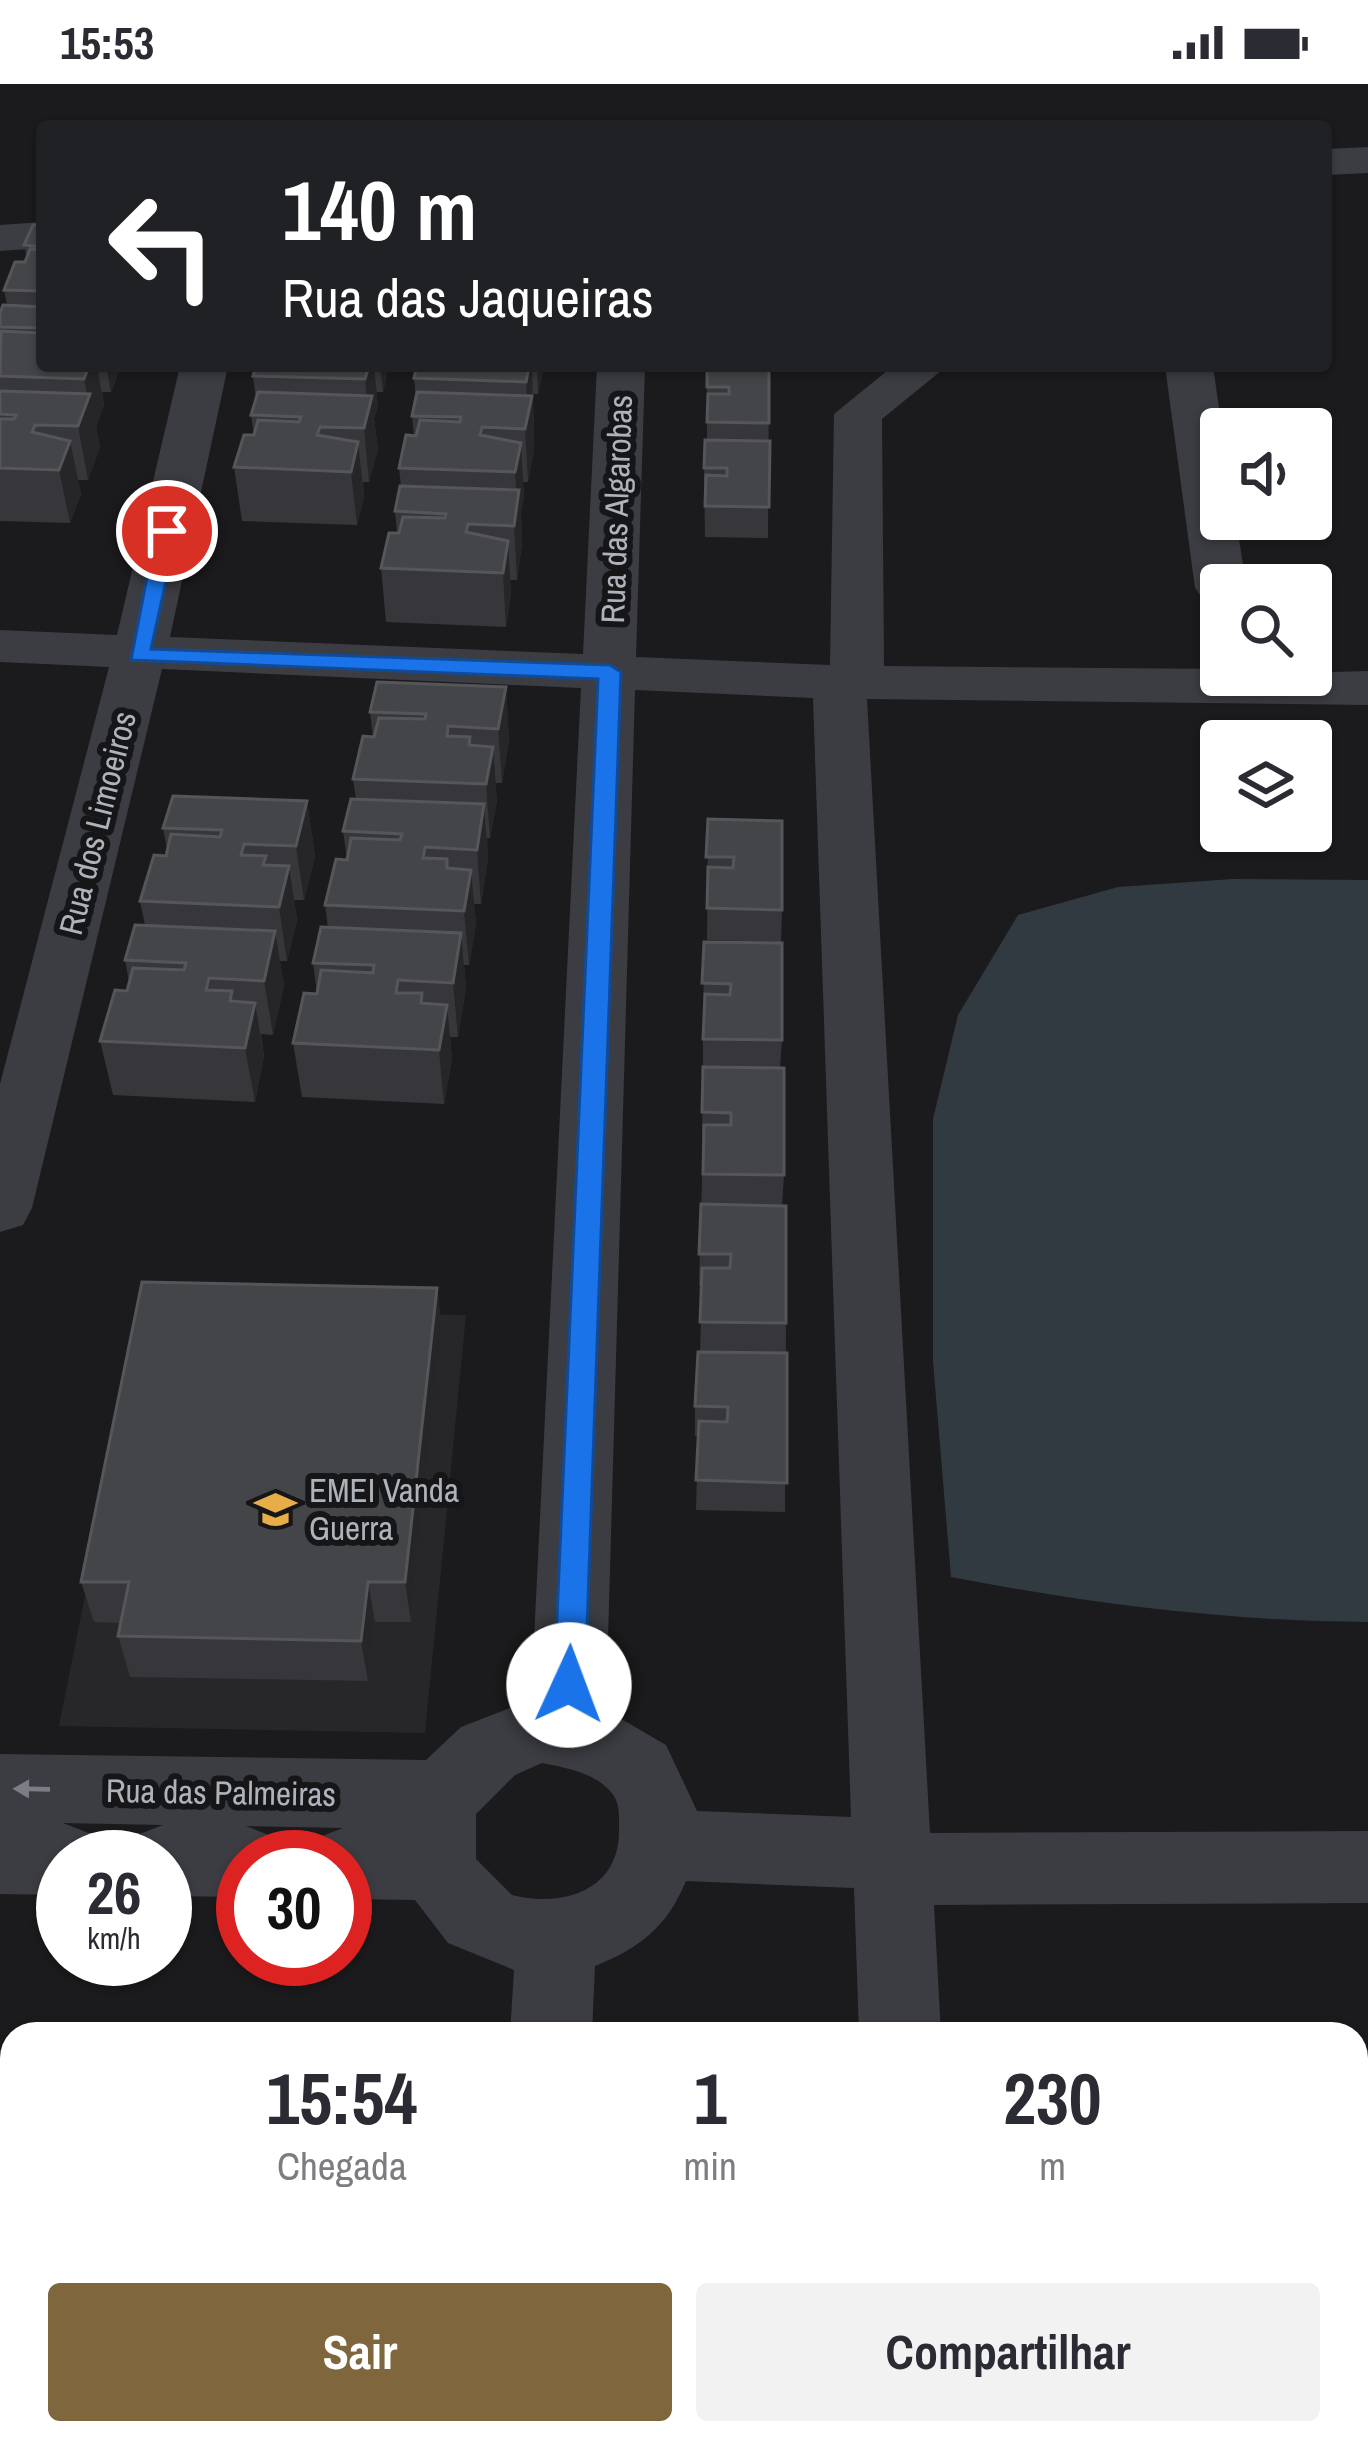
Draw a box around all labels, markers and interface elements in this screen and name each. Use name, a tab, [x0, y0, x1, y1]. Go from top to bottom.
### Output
text: 15:53	[60, 12, 154, 73]
text: 140 m	[282, 153, 477, 266]
icon: left	[84, 168, 240, 324]
text: Rua das Jaqueiras	[282, 261, 654, 334]
street label: Rua das Algarobas	[590, 394, 642, 624]
map controls	[1200, 408, 1332, 852]
button: sound	[1200, 408, 1332, 540]
pin	[116, 480, 218, 582]
icon: arrive	[134, 498, 200, 564]
button: search	[1200, 564, 1332, 696]
street label: Rua dos Limoeiros	[48, 707, 146, 939]
button: layers	[1200, 720, 1332, 852]
place label: EMEI Vanda Guerra	[309, 1468, 459, 1550]
school or university icon: EMEI Vanda Guerra	[252, 1486, 298, 1532]
position arrow	[506, 1622, 632, 1748]
street label: Rua das Palmeiras	[106, 1768, 336, 1816]
one-way arrow	[12, 1779, 50, 1798]
speed limit sign: 30	[216, 1830, 372, 1986]
text: 26	[87, 1852, 141, 1933]
text: km/h	[87, 1918, 141, 1958]
text: 15:54	[266, 2049, 417, 2146]
text: 1	[694, 2049, 727, 2146]
text: 230	[1003, 2049, 1102, 2146]
text: Chegada	[277, 2140, 407, 2192]
text: min	[684, 2140, 737, 2192]
text: m	[1039, 2140, 1066, 2192]
button: Sair	[48, 2283, 672, 2421]
button: Compartilhar	[696, 2283, 1320, 2421]

